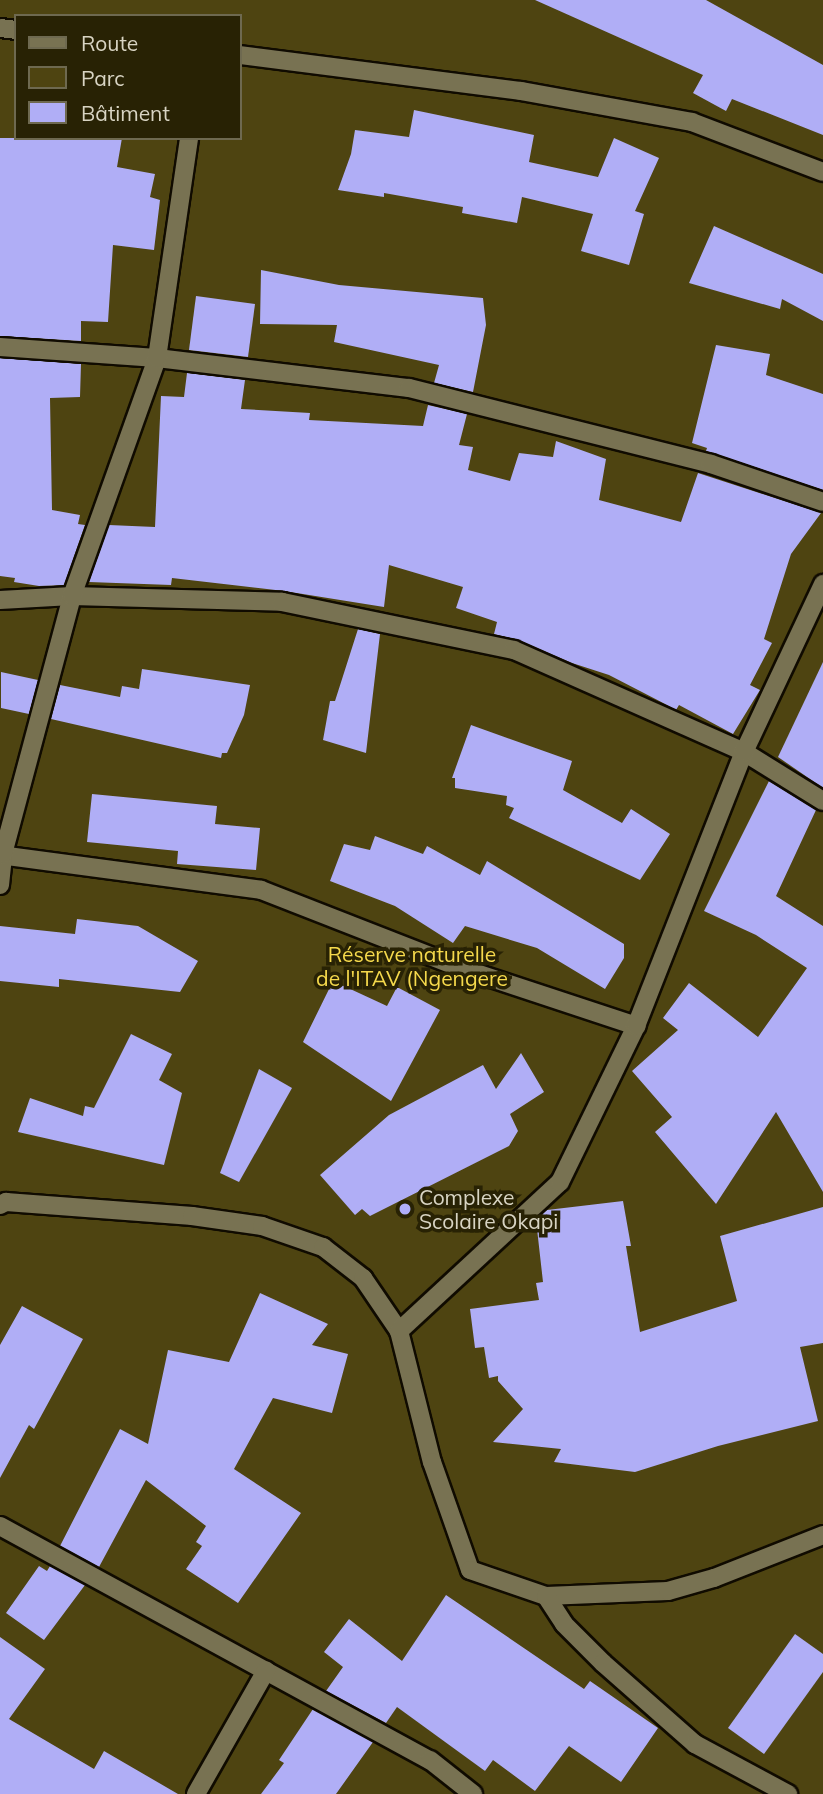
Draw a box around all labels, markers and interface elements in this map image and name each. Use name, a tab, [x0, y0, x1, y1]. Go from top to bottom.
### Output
legend	[14, 14, 242, 140]
text: Route	[81, 30, 138, 56]
text: Parc	[81, 65, 125, 91]
text: Bâtiment	[81, 100, 170, 126]
park label: Réserve naturelle de l'ITAV (Ngengere	[316, 941, 508, 991]
place label: Complexe Scolaire Okapi	[419, 1184, 558, 1234]
marker: Complexe Scolaire Okapi	[397, 1201, 413, 1217]

